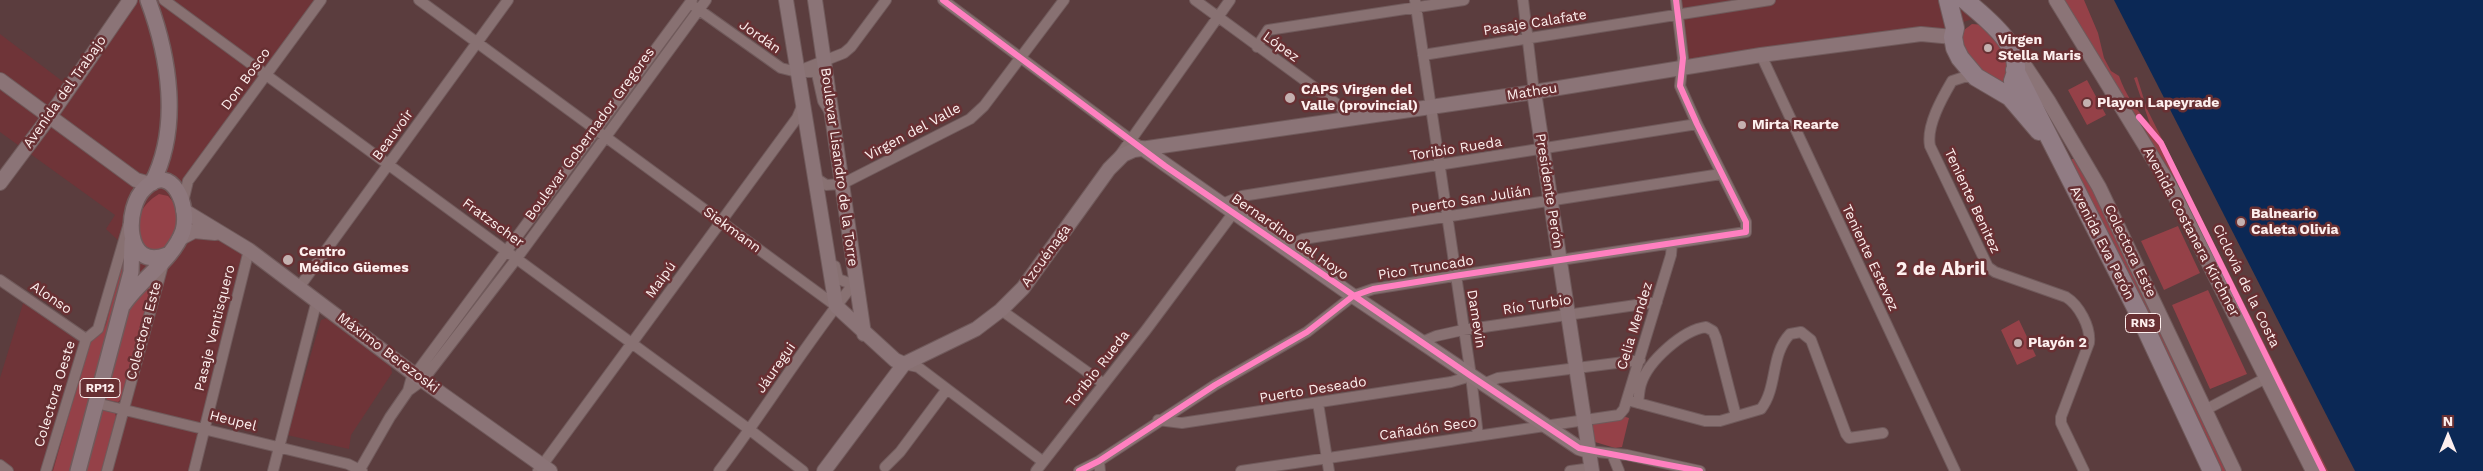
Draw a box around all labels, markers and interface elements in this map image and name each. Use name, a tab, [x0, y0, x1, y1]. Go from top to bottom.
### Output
street label: Pasaje Calafate	[1482, 7, 1588, 39]
street label: Jordán	[736, 17, 784, 57]
street label: López	[1260, 28, 1302, 66]
street label: Avenida del Trabajo	[20, 32, 110, 152]
place label: Virgen Stella Maris	[1998, 32, 2081, 64]
marker: Virgen Stella Maris	[1982, 42, 1994, 54]
street label: Don Bosco	[218, 44, 274, 114]
street label: Boulevar Gobernador Gregores	[522, 44, 658, 224]
street label: Boulevar Lisandro de la Torre	[817, 67, 861, 267]
street label: Matheu	[1506, 80, 1558, 104]
place label: CAPS Virgen del Valle (provincial)	[1301, 82, 1418, 114]
marker: CAPS Virgen del Valle (provincial)	[1283, 91, 1297, 105]
place label: Playon Lapeyrade	[2097, 95, 2219, 111]
marker: Playon Lapeyrade	[2081, 97, 2093, 109]
street label: Virgen del Valle	[862, 100, 964, 164]
street label: Beauvoir	[369, 106, 417, 164]
place label: Mirta Rearte	[1752, 117, 1839, 133]
marker: Mirta Rearte	[1736, 119, 1748, 131]
street label: Presidente Perón	[1532, 132, 1566, 250]
street label: Toribio Rueda	[1409, 133, 1503, 165]
street label: Avenida Costanera Kirchner	[2139, 144, 2243, 320]
street label: Teniente Benitez	[1940, 146, 2004, 256]
street label: Puerto San Julián	[1410, 182, 1532, 218]
street label: Avenida Eva Perón	[2066, 183, 2138, 303]
street label: Bernardino del Hoyo	[1228, 190, 1352, 284]
street label: Fratzscher	[459, 195, 527, 251]
street label: Teniente Estevez	[1838, 202, 1902, 314]
street label: Colectora Este	[2100, 202, 2160, 300]
street label: Siekmann	[700, 203, 764, 257]
place label: Balneario Caleta Olivia	[2251, 206, 2339, 238]
marker: Balneario Caleta Olivia	[2235, 216, 2247, 228]
street label: Azcuénaga	[1018, 221, 1074, 291]
street label: Ciclovía de la Costa	[2209, 221, 2283, 351]
place label: Centro Médico Güemes	[299, 244, 409, 276]
street label: Pico Truncado	[1377, 252, 1475, 284]
marker: Centro Médico Güemes	[281, 253, 295, 267]
district label: 2 de Abril	[1896, 258, 1986, 280]
street label: Maipú	[642, 259, 680, 301]
street label: Pasaje Ventisquero	[191, 263, 239, 393]
street label: Alonso	[27, 278, 75, 318]
street label: Colectora Este	[123, 280, 165, 382]
street label: Celia Mendez	[1614, 280, 1656, 372]
street label: Damevin	[1463, 289, 1489, 349]
street label: Río Turbio	[1502, 291, 1572, 319]
street label: Máximo Berezoski	[334, 309, 442, 397]
road number: RN3	[2126, 314, 2160, 332]
street label: Toribio Rueda	[1063, 327, 1133, 411]
place label: Playón 2	[2028, 335, 2087, 351]
marker: Playón 2	[2012, 337, 2024, 349]
street label: Colectora Oeste	[31, 339, 79, 449]
street label: Jáuregui	[753, 340, 799, 396]
street label: Puerto Deseado	[1258, 373, 1368, 407]
road number: RP12	[80, 378, 120, 398]
street label: Heupel	[208, 407, 258, 435]
north arrow	[2423, 411, 2473, 461]
text: N	[2443, 413, 2453, 429]
street label: Cañadón Seco	[1378, 414, 1478, 444]

